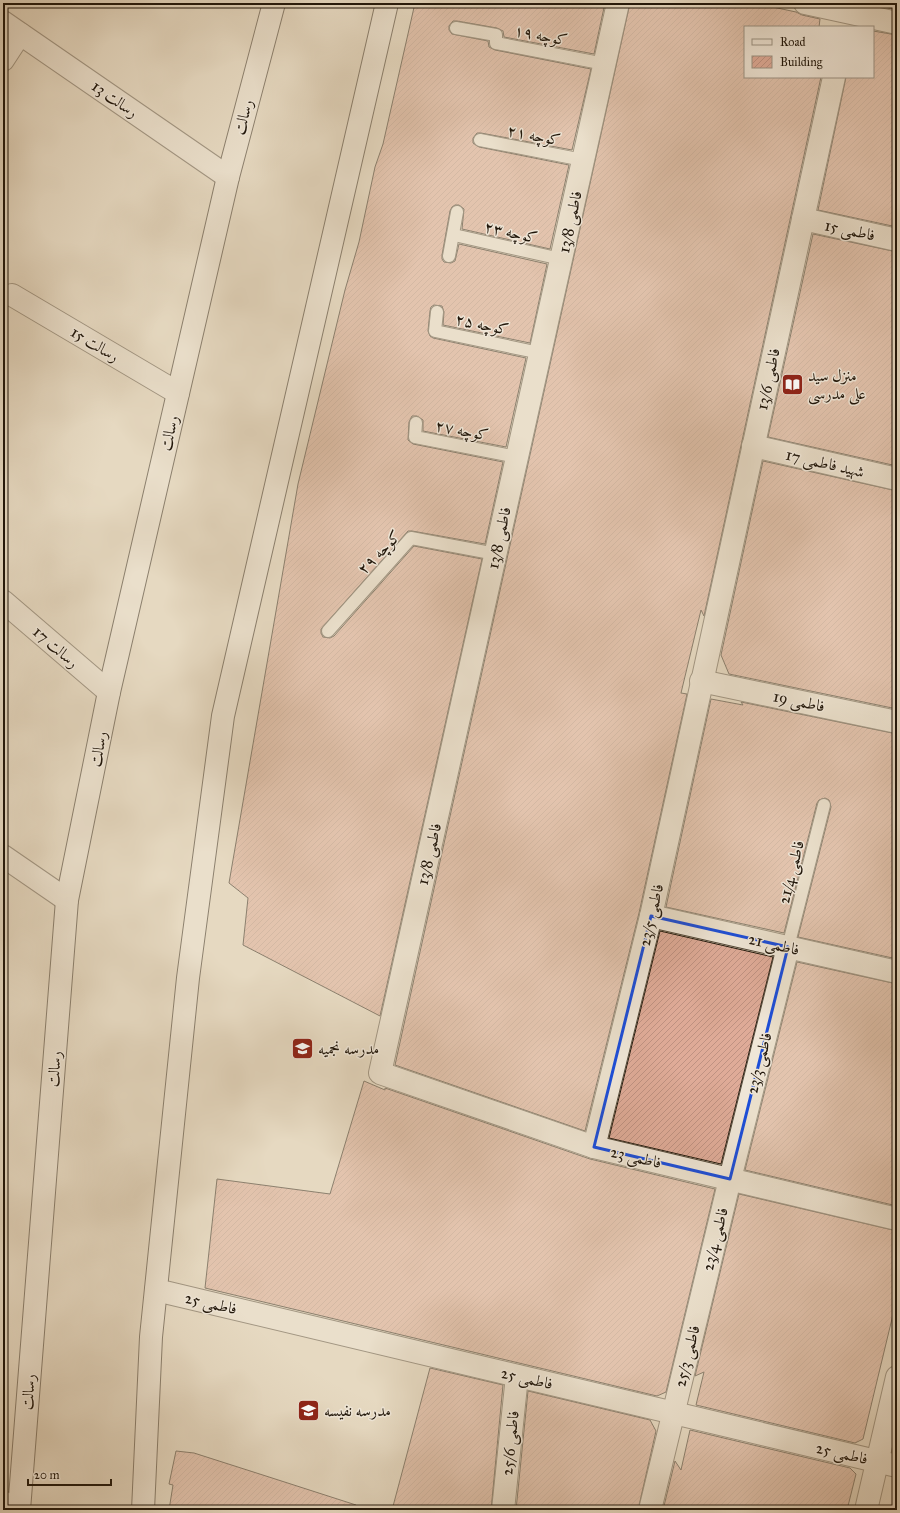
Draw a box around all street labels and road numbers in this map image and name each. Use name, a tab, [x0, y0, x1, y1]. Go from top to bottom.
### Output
street label: کوچه ۱۹	[512, 21, 569, 51]
street label: رسالت 13	[88, 76, 142, 122]
street label: رسالت	[229, 97, 257, 137]
street label: کوچه ۲۱	[505, 121, 562, 151]
street label: فاطمی 13/8	[554, 189, 588, 255]
street label: فاطمی 15	[823, 215, 877, 247]
street label: کوچه ۲۳	[482, 217, 539, 249]
street label: کوچه ۲۵	[453, 309, 510, 341]
street label: رسالت 15	[67, 322, 123, 366]
street label: فاطمی 13/6	[752, 346, 786, 412]
street label: رسالت	[156, 413, 182, 453]
street label: کوچه ۲۷	[433, 416, 490, 446]
street label: شهید فاطمی 17	[783, 445, 866, 483]
street label: فاطمی 13/8	[483, 505, 517, 571]
street label: کوچه ۲۹	[353, 526, 406, 579]
street label: رسالت 17	[29, 622, 83, 672]
street label: فاطمی 19	[771, 686, 827, 718]
street label: رسالت	[85, 729, 111, 769]
street label: فاطمی 13/8	[413, 821, 447, 887]
street label: فاطمی 21/4	[774, 838, 810, 906]
street label: فاطمی 23/5	[635, 882, 669, 949]
street label: فاطمی 21	[746, 929, 801, 961]
street label: فاطمی 23/3	[742, 1030, 778, 1096]
street label: رسالت	[43, 1050, 65, 1088]
street label: فاطمی 23	[608, 1142, 663, 1174]
street label: فاطمی 23/4	[698, 1205, 734, 1273]
street label: فاطمی 25	[183, 1288, 239, 1320]
street label: فاطمی 25/3	[670, 1323, 706, 1390]
street label: فاطمی 25	[499, 1363, 555, 1395]
street label: رسالت	[17, 1373, 39, 1411]
street label: فاطمی 25/6	[497, 1410, 525, 1477]
street label: فاطمی 25	[814, 1438, 870, 1470]

